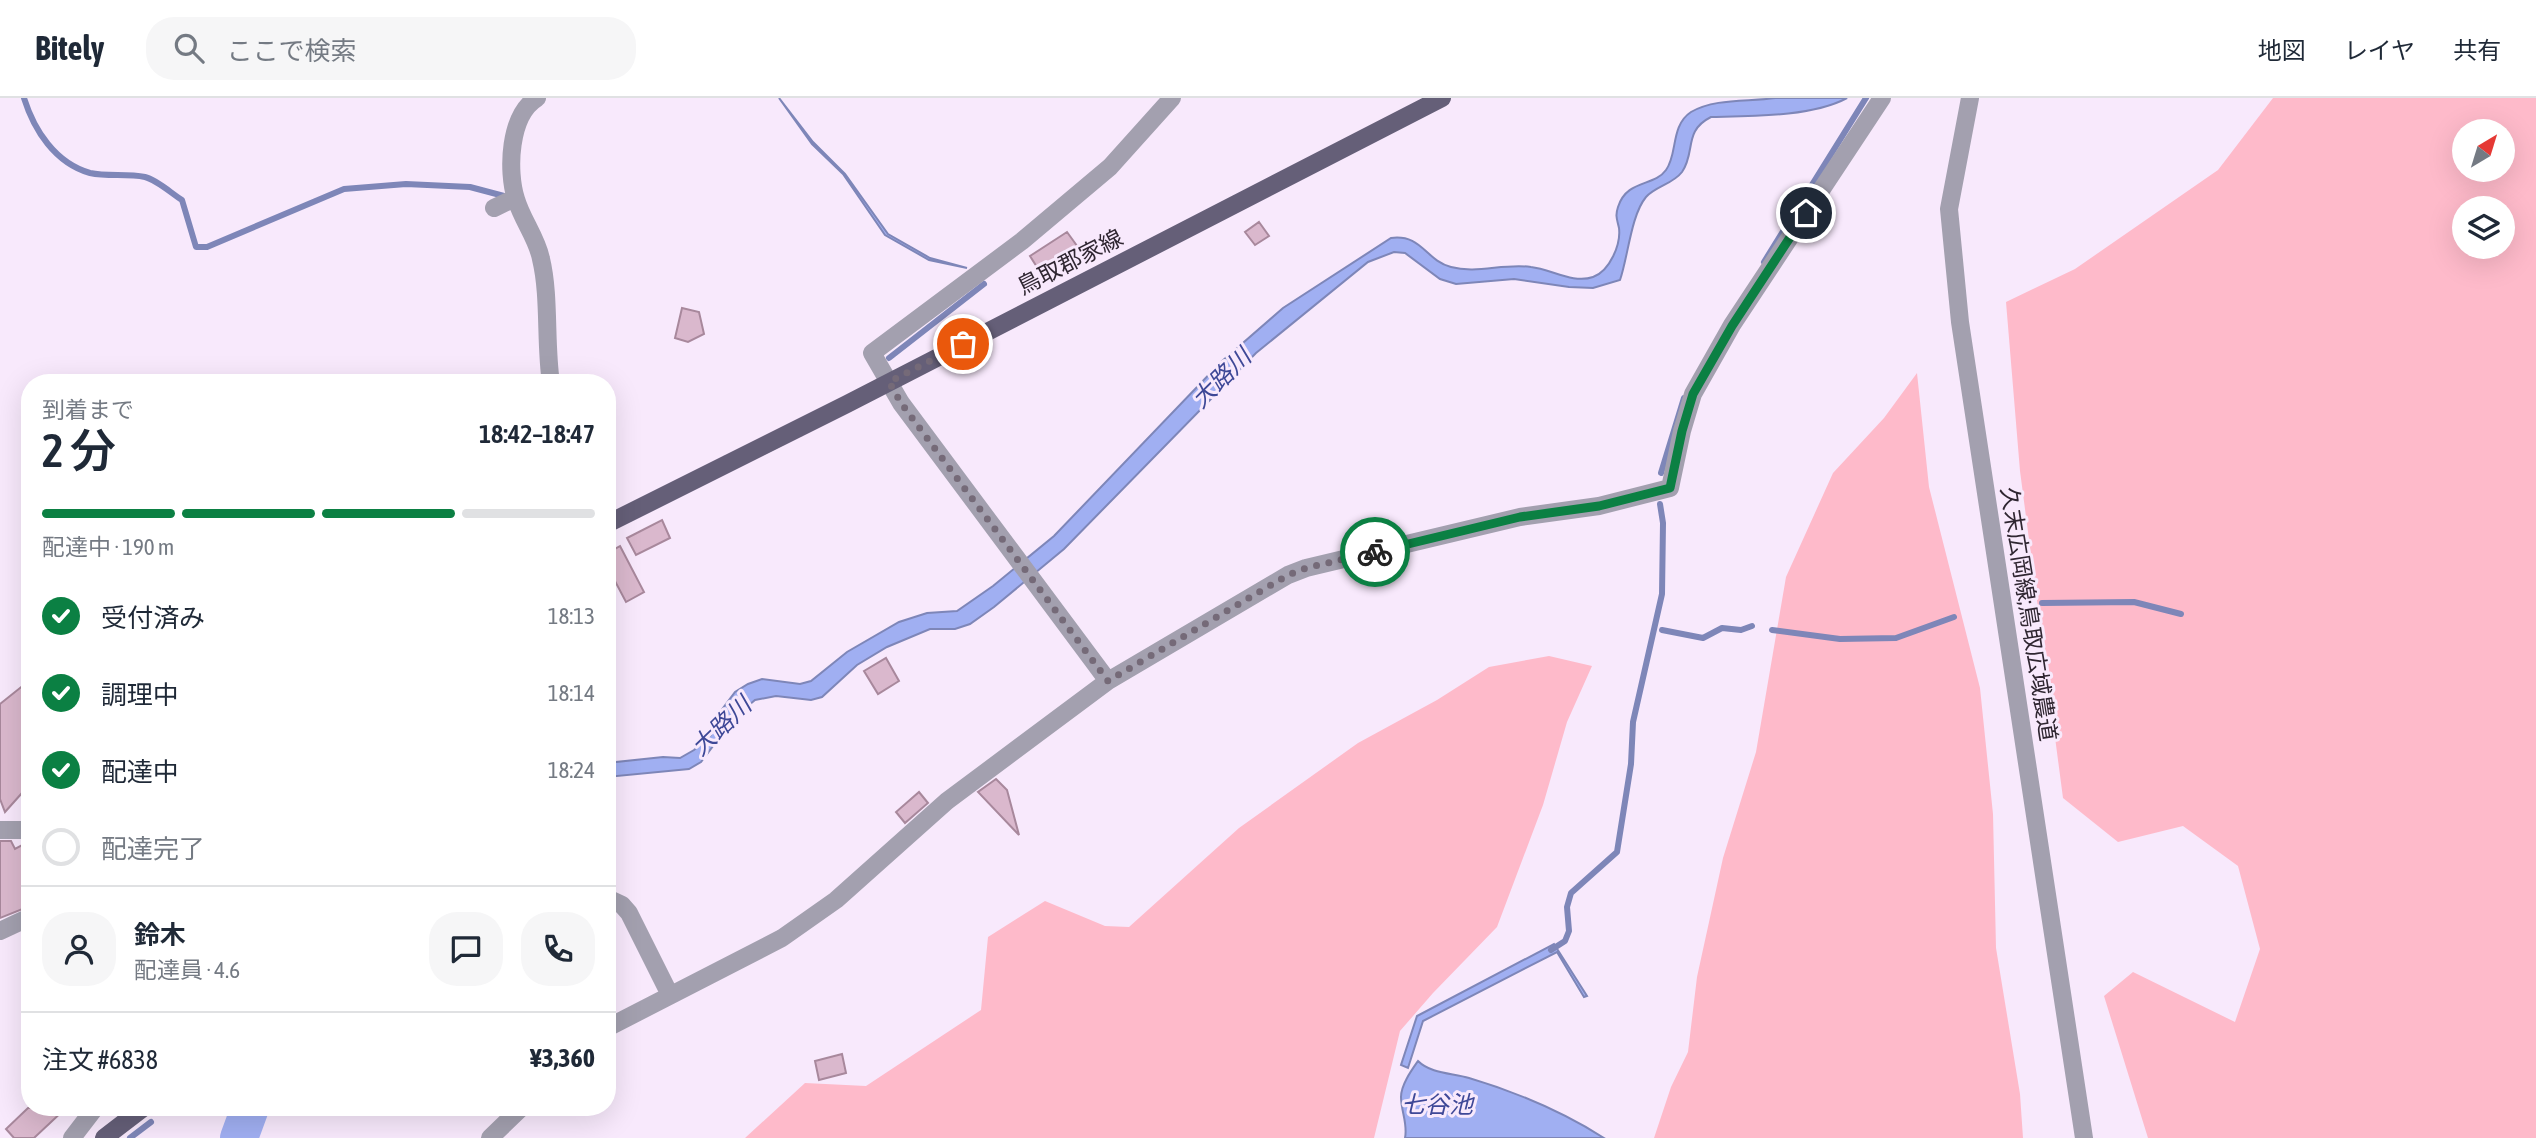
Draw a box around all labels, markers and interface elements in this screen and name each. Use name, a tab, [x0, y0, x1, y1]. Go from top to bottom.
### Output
search box	[146, 17, 636, 80]
text: Bitely	[35, 29, 104, 67]
icon: search	[170, 29, 208, 67]
text: ここで検索	[226, 36, 356, 66]
text: 地図	[2258, 37, 2306, 64]
text: レイヤ	[2344, 37, 2415, 64]
text: 共有	[2453, 37, 2501, 64]
north arrow	[2452, 119, 2515, 182]
map controls	[2452, 119, 2515, 259]
pin	[1776, 183, 1836, 243]
icon: home	[1787, 194, 1825, 232]
button: layers	[2452, 196, 2515, 259]
street label: 鳥取郡家線	[1013, 224, 1127, 300]
pin	[933, 314, 993, 374]
icon: bag	[944, 325, 982, 363]
water label: 大路川	[1186, 341, 1258, 413]
text: 到着まで	[42, 397, 134, 423]
text: 18:42–18:47	[479, 419, 595, 449]
text: 2 分	[42, 424, 116, 477]
street label: 久末広岡線;鳥取広域農道	[1996, 485, 2062, 743]
courier	[1340, 517, 1410, 587]
icon: bike	[1356, 533, 1394, 571]
text: 配達中 · 190 m	[42, 534, 174, 560]
icon: check	[42, 597, 80, 635]
text: 受付済み	[101, 603, 205, 633]
text: 18:13	[548, 603, 595, 629]
icon: check	[42, 674, 80, 712]
text: 調理中	[101, 680, 179, 710]
text: 18:14	[548, 680, 595, 706]
water label: 大路川	[686, 689, 758, 761]
icon: check	[42, 751, 80, 789]
text: 配達中	[101, 757, 179, 787]
text: 18:24	[548, 757, 595, 783]
text: 配達完了	[101, 834, 205, 864]
button: person	[42, 912, 116, 986]
button: chat	[429, 912, 503, 986]
button: phone	[521, 912, 595, 986]
text: 鈴木	[134, 920, 186, 950]
text: 配達員 · 4.6	[134, 957, 240, 983]
text: ¥3,360	[530, 1043, 595, 1073]
text: 注文 #6838	[42, 1045, 158, 1075]
water label: 七谷池	[1401, 1091, 1475, 1118]

